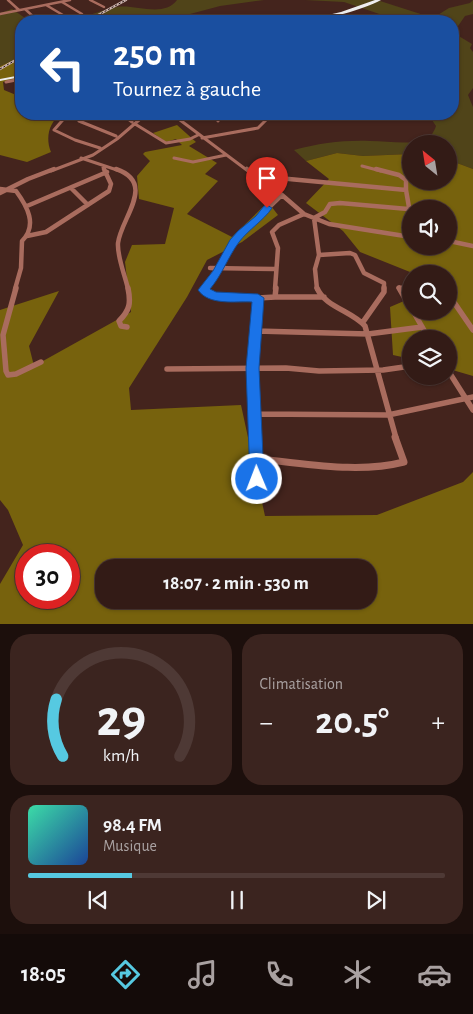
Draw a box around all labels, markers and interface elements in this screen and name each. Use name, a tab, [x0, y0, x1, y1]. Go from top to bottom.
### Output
icon: left	[30, 35, 95, 100]
text: 250 m	[113, 37, 196, 72]
text: Tournez à gauche	[113, 78, 261, 100]
north arrow	[402, 135, 458, 190]
map controls	[402, 135, 457, 385]
pin	[246, 157, 288, 208]
icon: arrive	[253, 164, 281, 192]
button: sound	[402, 200, 457, 255]
button: search	[402, 265, 457, 320]
button: layers	[402, 330, 457, 385]
position arrow	[230, 452, 282, 504]
speed limit sign: 30	[15, 544, 80, 609]
text: 18:07 · 2 min · 530 m	[163, 574, 309, 593]
text: Climatisation	[260, 676, 343, 692]
text: 29	[96, 693, 146, 745]
text: 20.5°	[315, 703, 389, 741]
text: −	[260, 709, 273, 737]
text: +	[432, 709, 445, 737]
text: km/h	[102, 747, 139, 765]
text: 98.4 FM	[103, 816, 162, 835]
text: Musique	[103, 838, 157, 854]
icon: previous	[84, 886, 112, 914]
icon: pause	[223, 886, 251, 914]
icon: next	[362, 886, 390, 914]
icon: directions	[108, 957, 143, 992]
icon: music	[185, 957, 220, 992]
icon: phone	[262, 957, 297, 992]
icon: climate	[340, 957, 375, 992]
icon: car	[417, 957, 452, 992]
text: 18:05	[21, 963, 66, 985]

